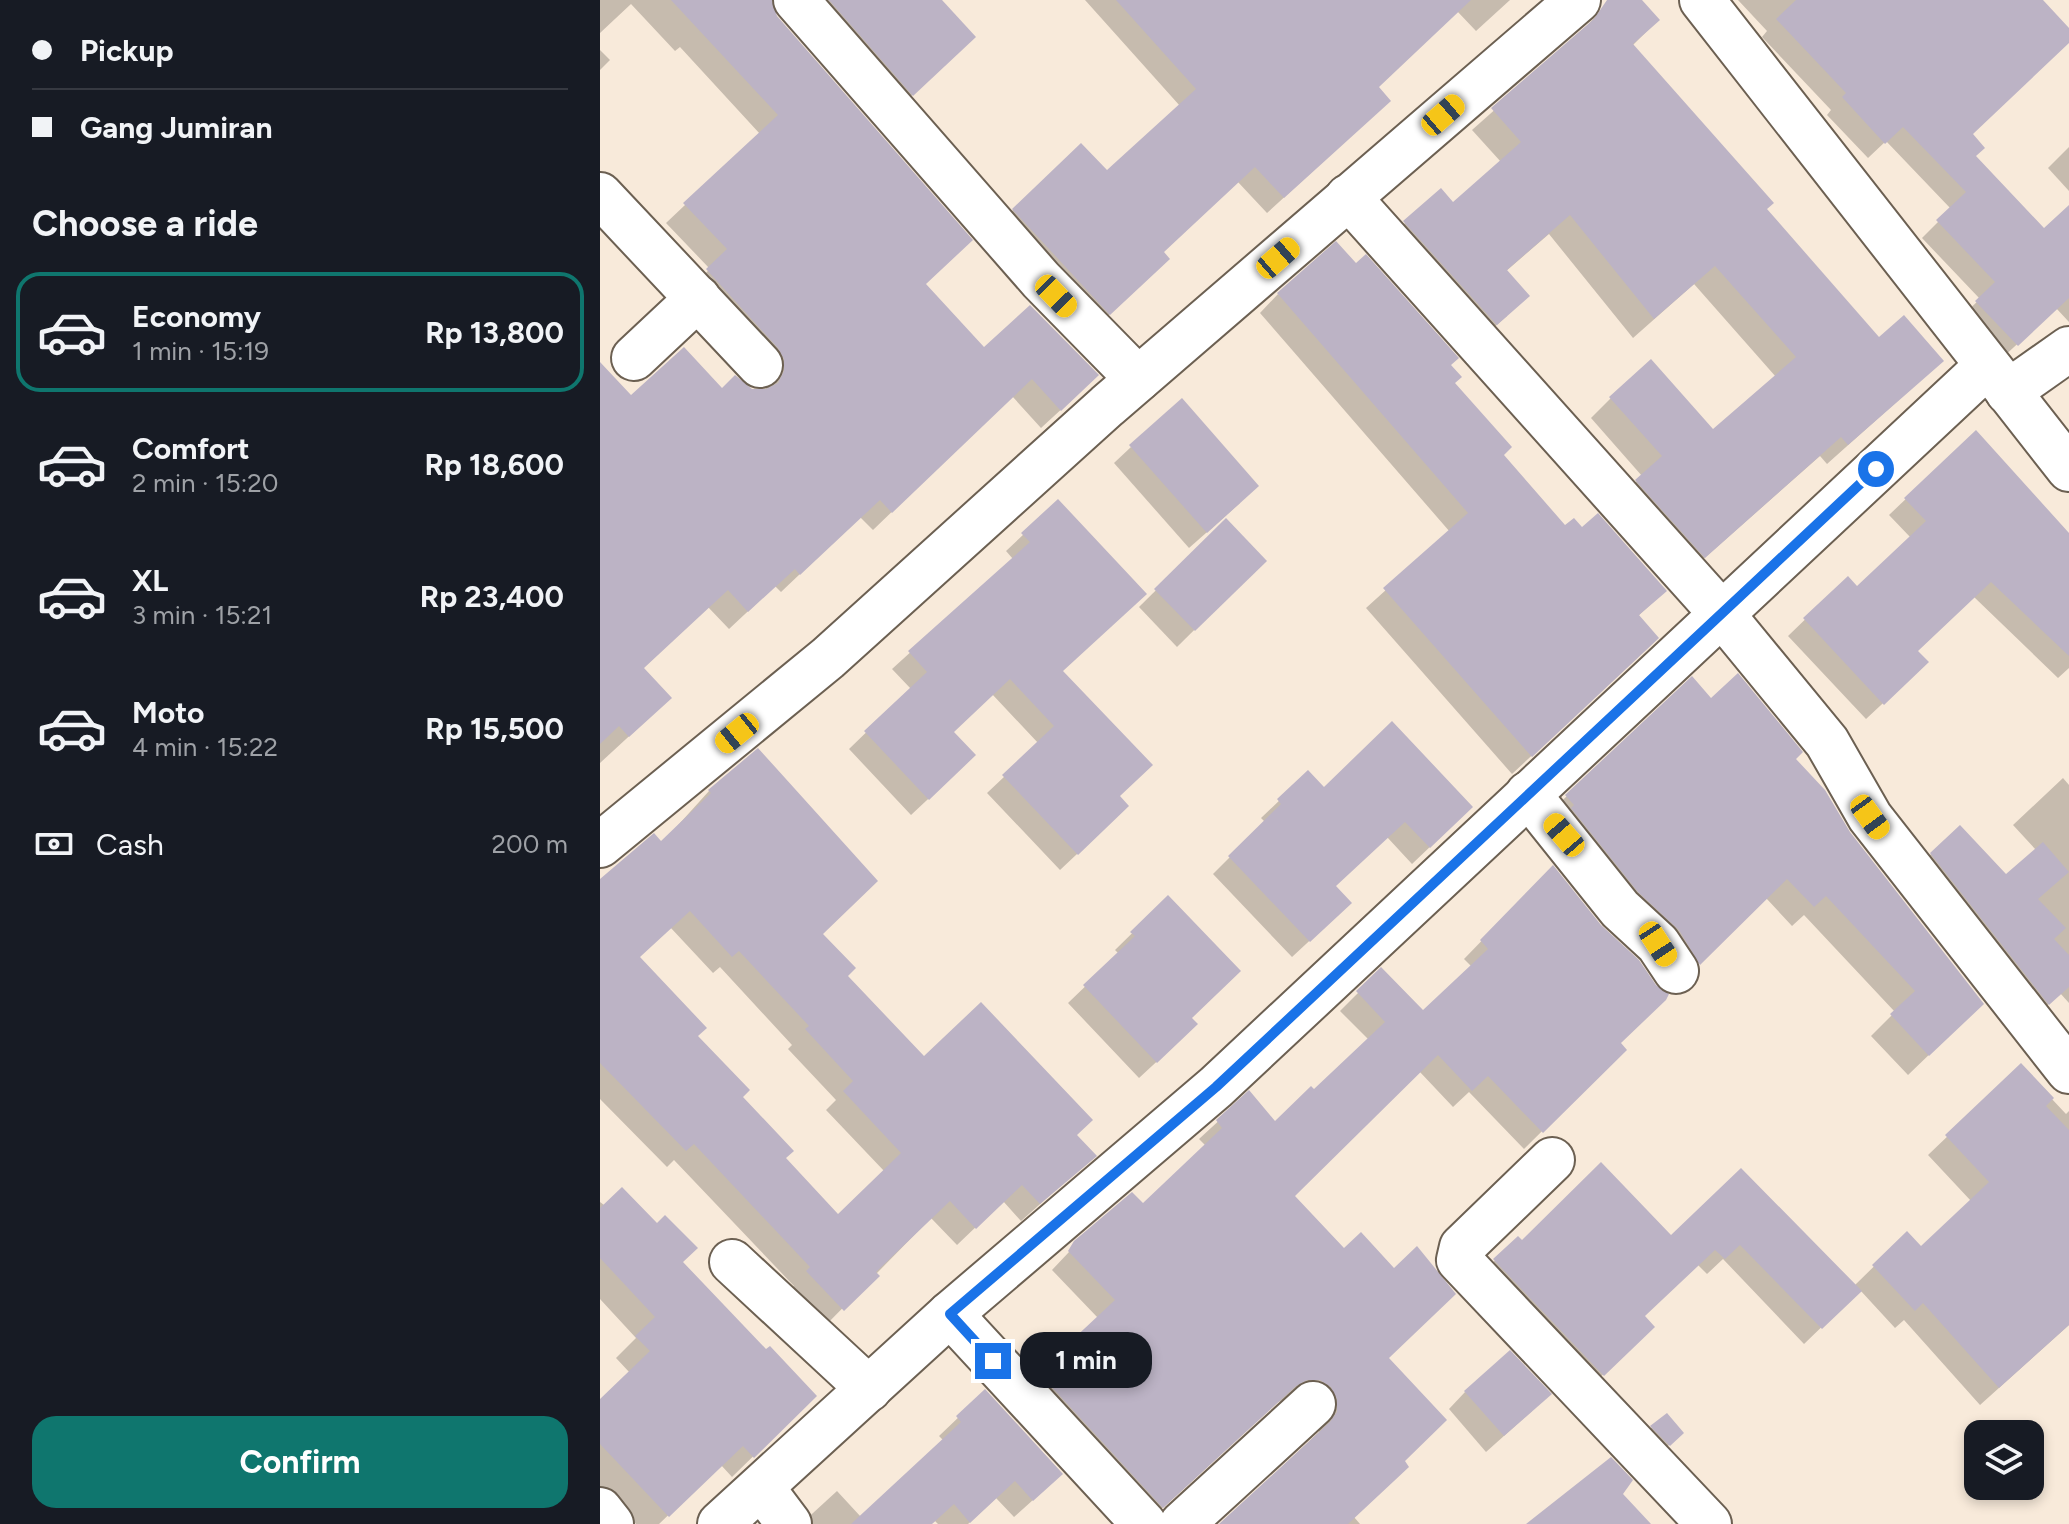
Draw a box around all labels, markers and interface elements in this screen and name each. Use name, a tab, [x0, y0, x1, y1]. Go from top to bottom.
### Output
text: Pickup	[80, 32, 174, 69]
car	[1417, 90, 1469, 140]
text: Gang Jumiran	[80, 109, 273, 146]
text: Choose a ride	[32, 202, 258, 245]
car	[1252, 233, 1304, 283]
car	[1031, 270, 1081, 322]
icon: car	[36, 296, 108, 368]
text: Economy	[132, 298, 261, 335]
text: Rp 13,800	[425, 314, 564, 351]
text: 1 min · 15:19	[132, 335, 269, 367]
icon: car	[36, 428, 108, 500]
text: Comfort	[132, 430, 250, 467]
text: Rp 18,600	[424, 446, 564, 483]
route start	[1858, 451, 1894, 487]
text: 2 min · 15:20	[132, 467, 279, 499]
icon: car	[36, 560, 108, 632]
text: XL	[132, 562, 168, 599]
text: Rp 23,400	[420, 578, 564, 615]
text: 3 min · 15:21	[132, 599, 272, 631]
icon: car	[36, 692, 108, 764]
text: Moto	[132, 694, 204, 731]
car	[711, 709, 763, 757]
text: Rp 15,500	[425, 710, 564, 747]
text: 4 min · 15:22	[132, 731, 278, 763]
car	[1846, 791, 1894, 843]
car	[1539, 809, 1589, 861]
icon: cash	[32, 822, 76, 866]
text: Cash	[96, 826, 164, 863]
text: 200 m	[492, 828, 568, 860]
car	[1635, 917, 1681, 971]
callout: 1 min	[1021, 1333, 1153, 1389]
route end	[975, 1343, 1011, 1379]
text: 1 min	[1055, 1344, 1117, 1376]
button: Confirm	[32, 1416, 568, 1508]
map controls	[1964, 1420, 2044, 1500]
button: layers	[1964, 1420, 2044, 1500]

